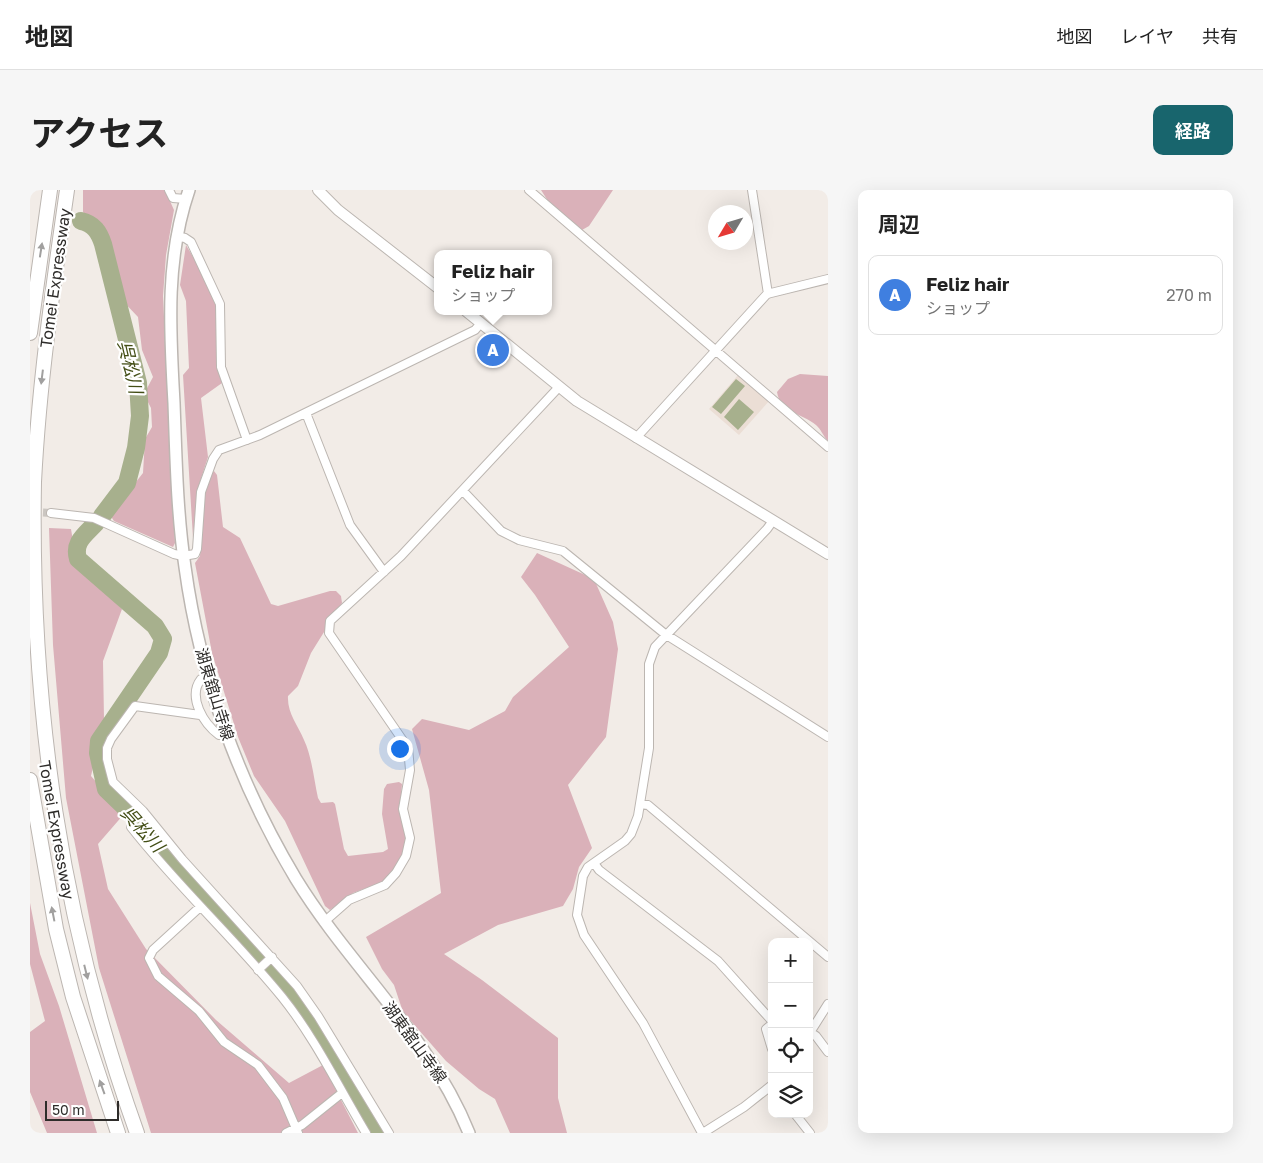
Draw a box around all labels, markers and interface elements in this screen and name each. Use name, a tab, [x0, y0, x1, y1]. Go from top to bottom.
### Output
text: 地図	[25, 21, 73, 50]
text: 地図	[1057, 25, 1093, 47]
text: レイヤ	[1121, 25, 1174, 47]
text: 共有	[1202, 25, 1238, 47]
button: 経路	[1153, 105, 1233, 155]
text: アクセス	[30, 112, 168, 154]
north arrow	[708, 205, 753, 250]
street label: Tomei Expressway	[35, 207, 75, 349]
text: 周辺	[878, 211, 920, 237]
one-way arrow	[37, 241, 45, 257]
popup	[434, 250, 552, 315]
text: Feliz hair	[451, 259, 535, 282]
text: Feliz hair	[926, 272, 1009, 295]
text: ショップ	[451, 285, 515, 305]
text: A	[889, 285, 901, 305]
text: 270 m	[1166, 285, 1212, 305]
text: ショップ	[926, 298, 990, 318]
pin: A	[477, 331, 509, 369]
water label: 呉松川	[114, 338, 148, 398]
one-way arrow	[38, 369, 46, 385]
street label: 湖東舘山寺線	[191, 645, 239, 743]
your location	[387, 736, 413, 762]
street label: Tomei Expressway	[35, 759, 79, 901]
water label: 呉松川	[117, 802, 171, 858]
one-way arrow	[49, 906, 57, 922]
map controls	[768, 938, 813, 1118]
button: +	[768, 938, 813, 983]
one-way arrow	[82, 965, 90, 980]
button: −	[768, 983, 813, 1028]
street label: 湖東舘山寺線	[379, 997, 451, 1087]
button: locate	[768, 1028, 813, 1073]
button: layers	[768, 1073, 813, 1118]
one-way arrow	[98, 1079, 106, 1094]
scale bar	[45, 1098, 119, 1121]
text: 50 m	[52, 1101, 85, 1118]

